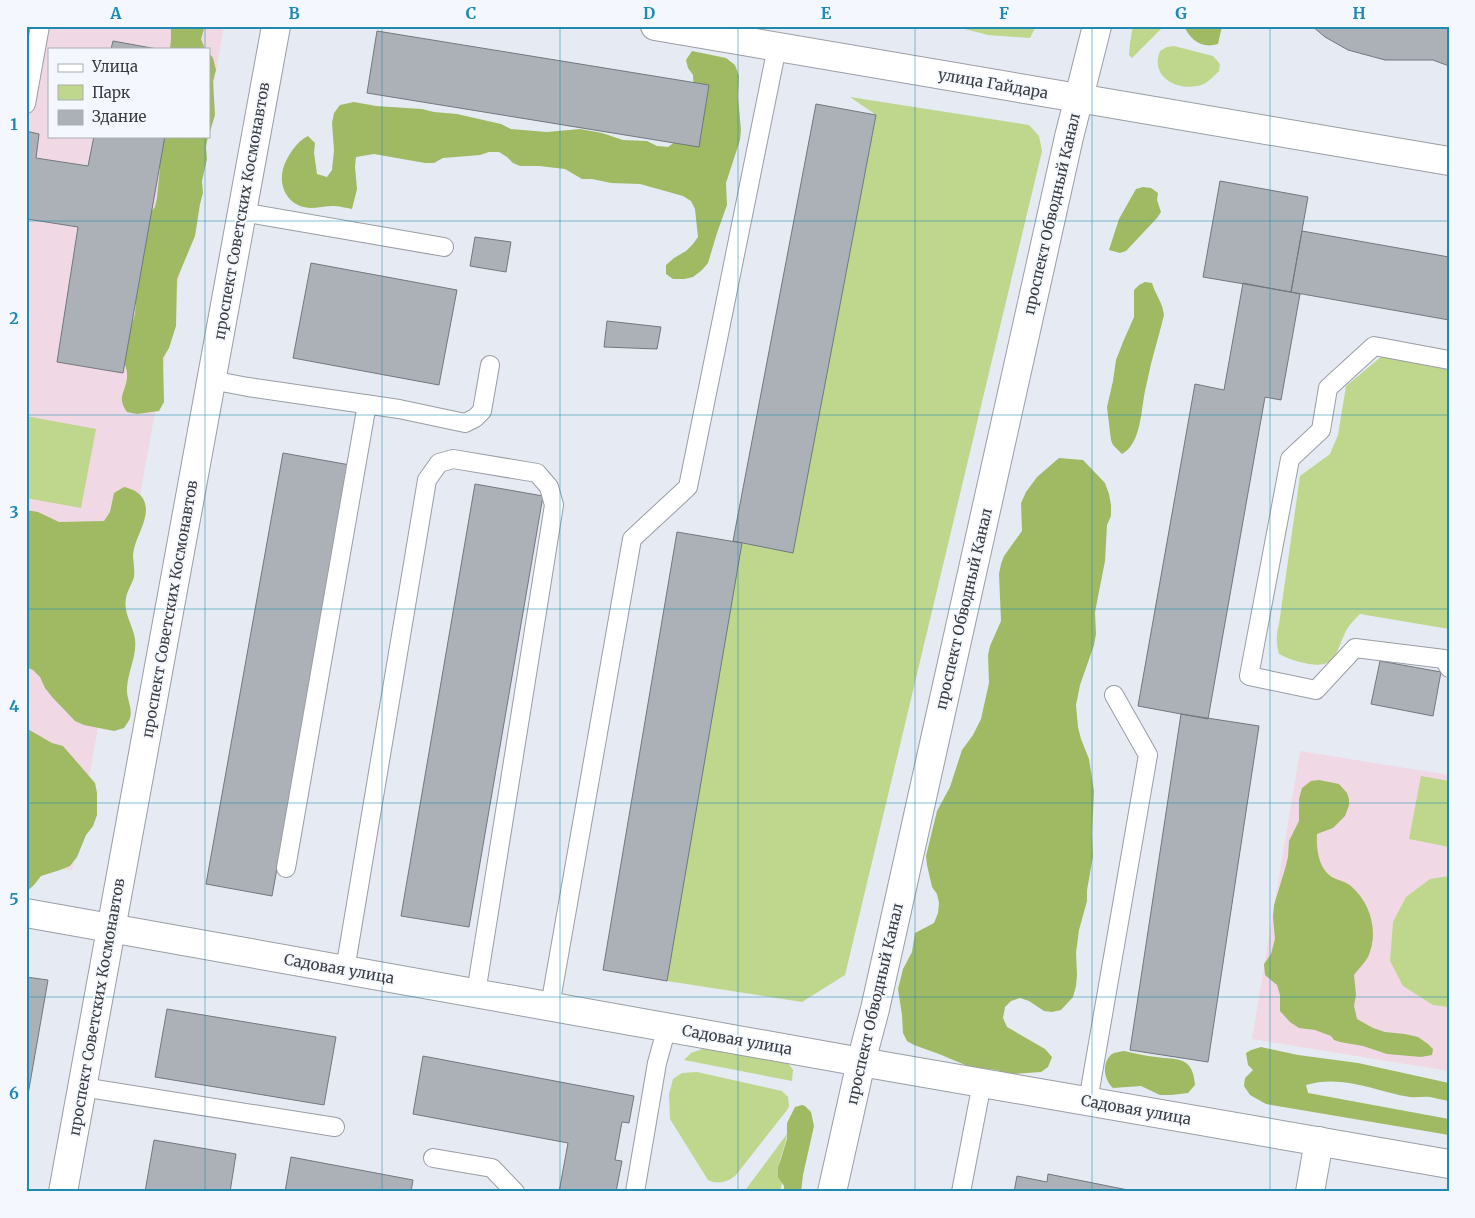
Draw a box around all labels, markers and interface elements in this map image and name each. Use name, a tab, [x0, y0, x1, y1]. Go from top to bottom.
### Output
text: A	[109, 3, 122, 23]
text: B	[288, 3, 300, 23]
text: C	[466, 3, 476, 23]
text: D	[643, 3, 655, 23]
text: E	[821, 3, 832, 23]
text: F	[999, 3, 1009, 23]
text: G	[1175, 3, 1187, 23]
text: H	[1352, 3, 1366, 23]
legend	[48, 48, 210, 138]
text: Улица	[91, 57, 138, 76]
street label: улица Гайдара	[937, 64, 1050, 103]
street label: проспект Советских Космонавтов	[209, 80, 274, 341]
text: Парк	[92, 83, 131, 102]
text: Здание	[92, 107, 146, 126]
street label: проспект Обводный Канал	[1019, 111, 1084, 316]
text: 1	[10, 114, 18, 134]
text: 2	[9, 308, 19, 328]
street label: проспект Советских Космонавтов	[137, 478, 202, 739]
text: 3	[9, 502, 19, 522]
street label: проспект Обводный Канал	[931, 506, 996, 711]
text: 4	[9, 696, 19, 716]
street label: проспект Советских Космонавтов	[64, 876, 129, 1137]
text: 5	[9, 889, 19, 909]
street label: проспект Обводный Канал	[842, 901, 907, 1106]
street label: Садовая улица	[282, 949, 396, 988]
street label: Садовая улица	[680, 1020, 794, 1059]
text: 6	[9, 1083, 19, 1103]
street label: Садовая улица	[1079, 1090, 1193, 1129]

